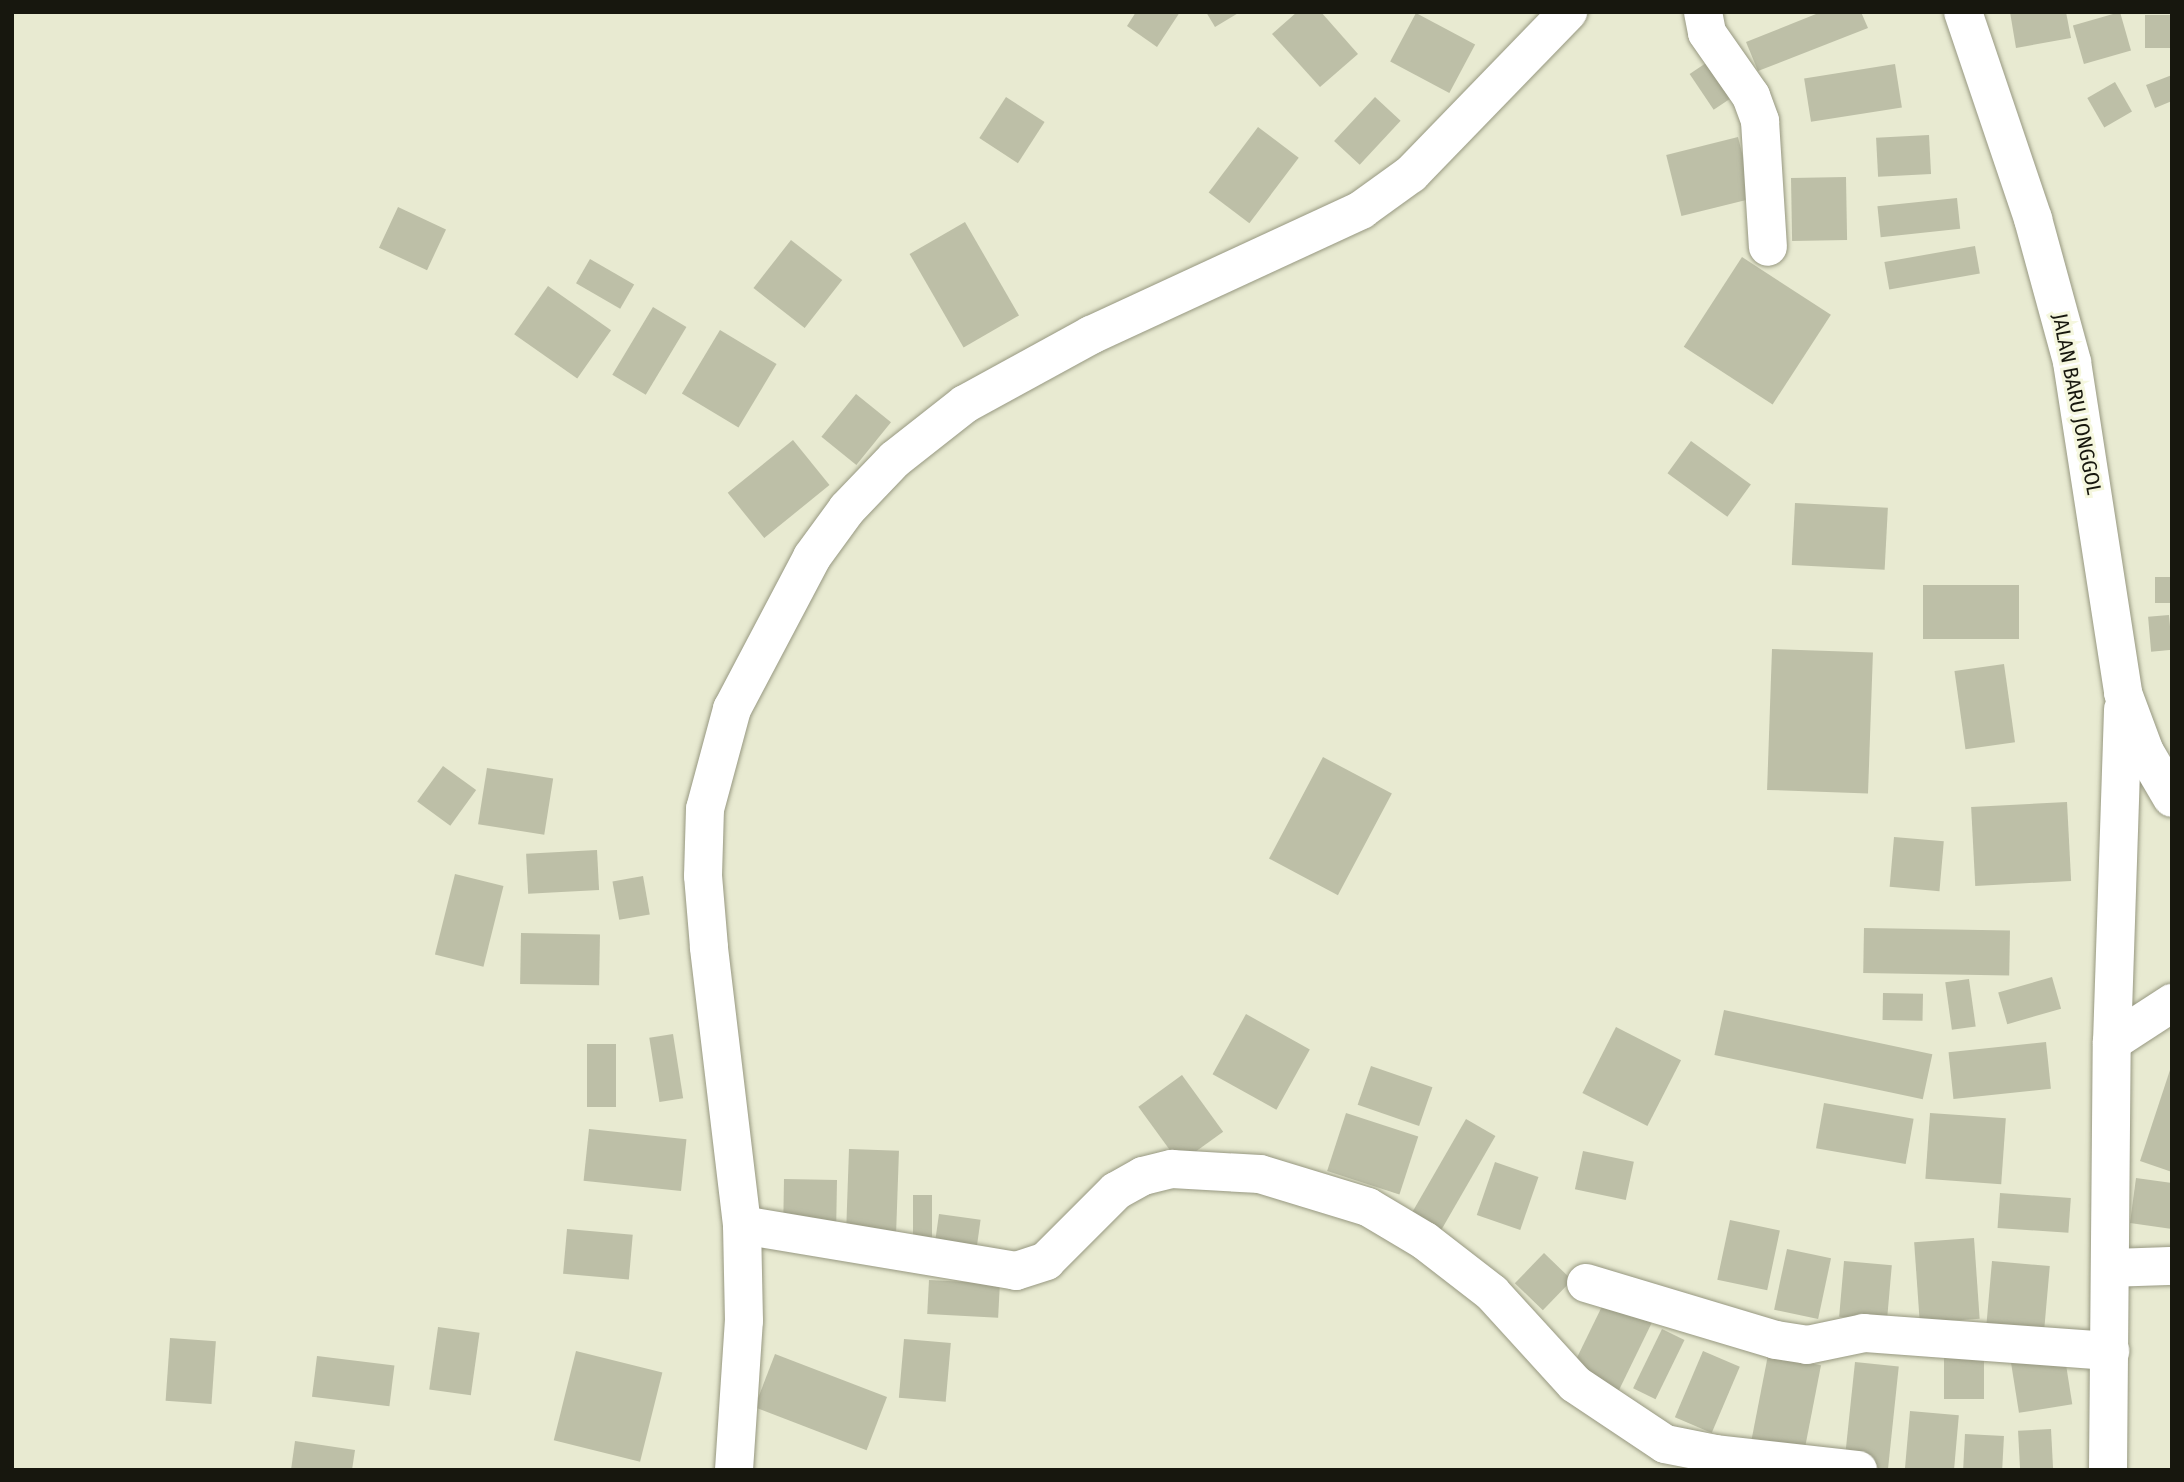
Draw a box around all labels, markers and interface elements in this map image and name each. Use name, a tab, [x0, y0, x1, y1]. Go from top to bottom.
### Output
street label: JALAN BARU JONGGOL	[2047, 311, 2107, 497]

